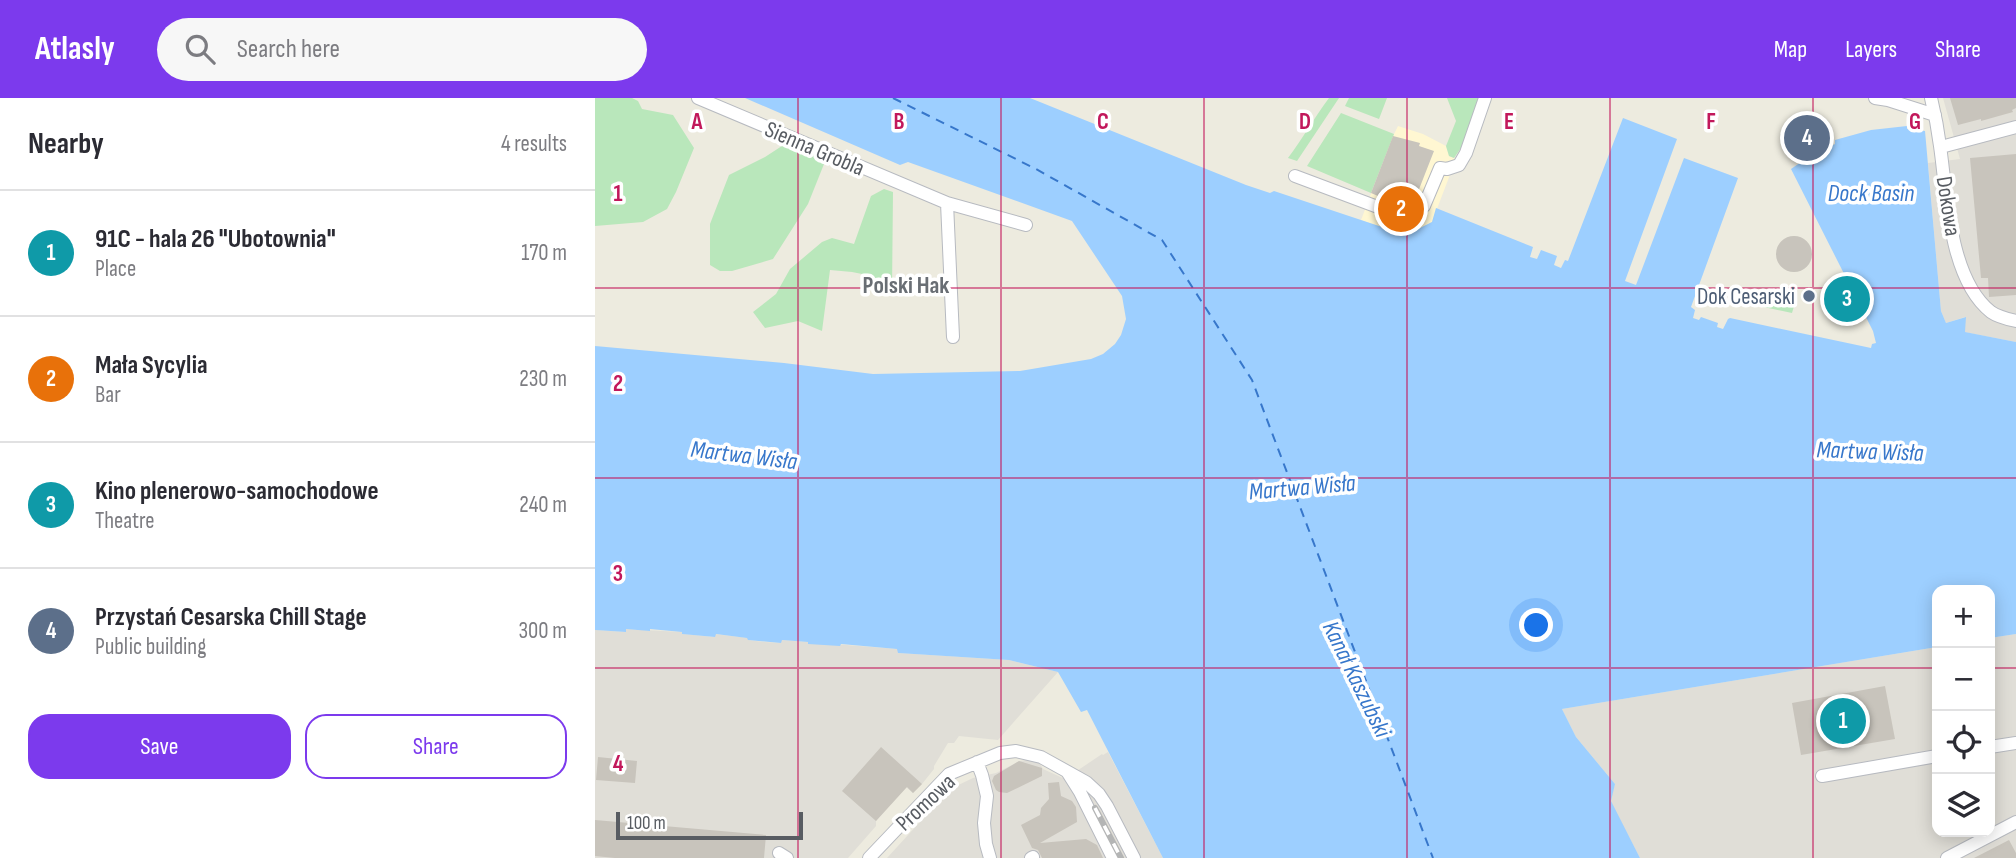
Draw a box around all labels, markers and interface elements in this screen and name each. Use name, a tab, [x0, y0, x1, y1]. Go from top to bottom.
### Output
search box	[157, 18, 647, 81]
text: Atlasly	[35, 29, 115, 69]
icon: search	[181, 30, 219, 68]
text: Search here	[237, 34, 340, 65]
text: Map	[1774, 35, 1807, 64]
text: Layers	[1845, 35, 1897, 64]
text: Share	[1935, 35, 1981, 64]
text: A	[691, 108, 704, 136]
text: B	[894, 108, 905, 136]
text: C	[1097, 108, 1109, 136]
text: D	[1299, 108, 1311, 136]
text: E	[1504, 108, 1514, 136]
text: F	[1706, 108, 1716, 136]
text: G	[1909, 108, 1921, 136]
pin: 4	[1784, 112, 1830, 164]
street label: Sienna Grobla	[761, 115, 869, 182]
text: Nearby	[28, 126, 104, 162]
text: 4 results	[501, 130, 567, 158]
street label: Dokowa	[1929, 174, 1967, 238]
water label: Dock Basin	[1828, 179, 1914, 208]
text: 1	[613, 180, 623, 208]
pin: 2	[1378, 183, 1424, 235]
text: 91C - hala 26 "Ubotownia"	[95, 224, 336, 255]
text: 1	[46, 239, 56, 267]
text: 170 m	[521, 239, 567, 267]
text: Place	[95, 255, 136, 283]
district label: Polski Hak	[863, 271, 949, 300]
pin: 3	[1824, 273, 1870, 325]
place label: Dok Cesarski	[1697, 283, 1795, 311]
marker: Dok Cesarski	[1801, 288, 1817, 304]
text: Mała Sycylia	[95, 350, 208, 381]
text: 2	[46, 365, 56, 393]
text: 230 m	[519, 365, 567, 393]
text: 2	[613, 370, 623, 398]
text: Bar	[95, 381, 121, 409]
water label: Martwa Wisła	[689, 435, 799, 476]
water label: Martwa Wisła	[1816, 435, 1924, 468]
water label: Martwa Wisła	[1248, 468, 1357, 507]
text: Kino plenerowo-samochodowe	[95, 476, 379, 507]
text: 3	[46, 491, 56, 519]
text: 240 m	[519, 491, 567, 519]
text: Theatre	[95, 507, 155, 535]
text: 3	[613, 560, 623, 588]
map controls	[1932, 585, 1995, 837]
button: +	[1932, 585, 1995, 648]
text: Przystań Cesarska Chill Stage	[95, 602, 367, 633]
your location	[1519, 608, 1553, 642]
water label: Kanał Kaszubski	[1316, 616, 1397, 743]
text: 4	[46, 617, 56, 645]
text: 300 m	[518, 617, 567, 645]
text: Public building	[95, 633, 206, 661]
button: −	[1932, 648, 1995, 711]
pin: 1	[1820, 695, 1866, 747]
button: locate	[1932, 711, 1995, 774]
button: Save	[28, 714, 291, 779]
button: Share	[305, 714, 567, 779]
text: 4	[613, 750, 624, 778]
street label: Promowa	[890, 768, 961, 837]
button: layers	[1932, 774, 1995, 837]
scale bar	[616, 809, 803, 841]
text: 100 m	[627, 812, 666, 835]

